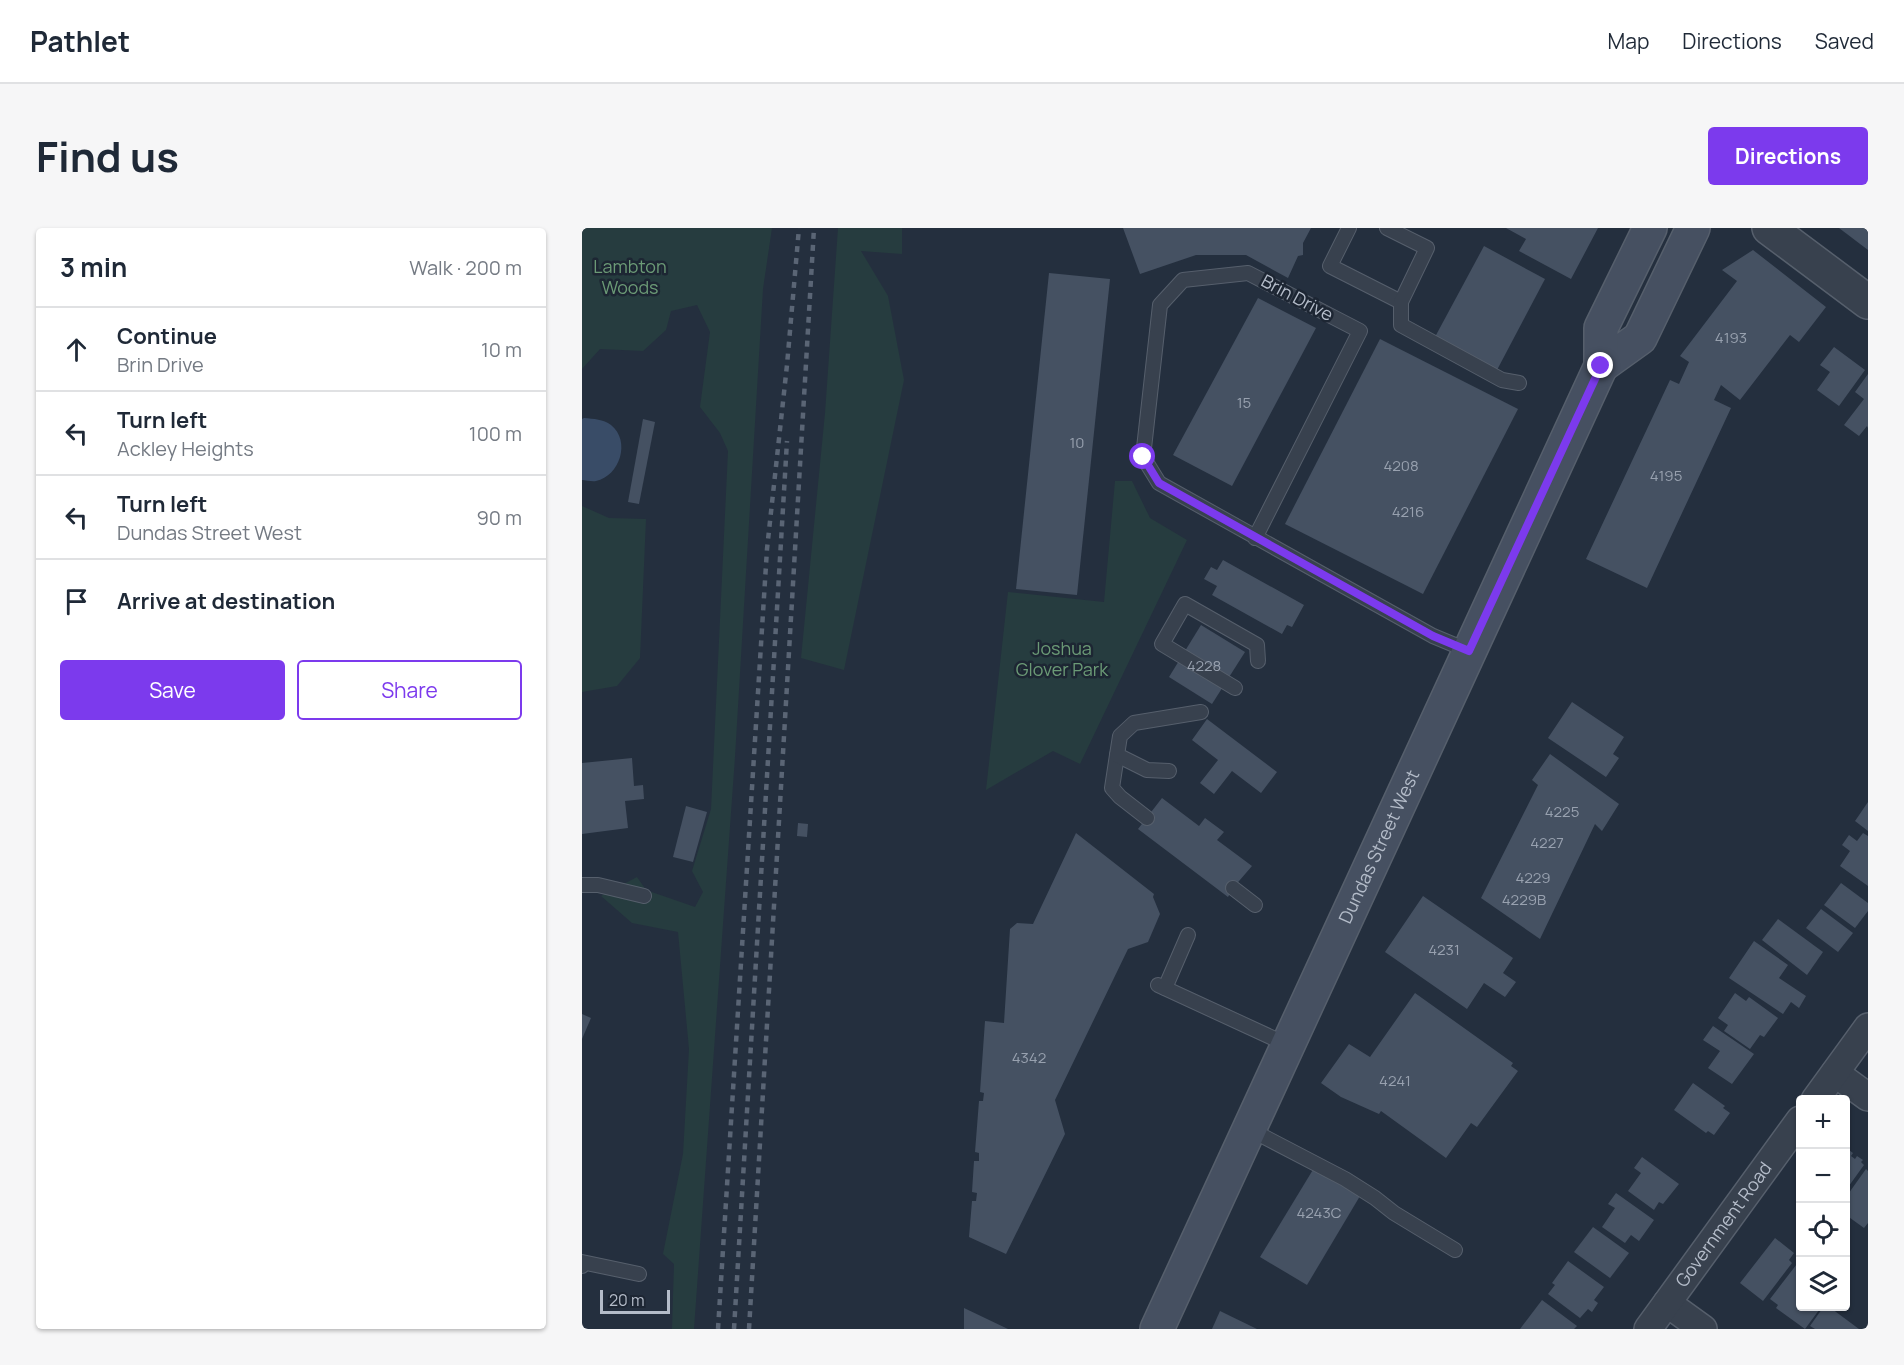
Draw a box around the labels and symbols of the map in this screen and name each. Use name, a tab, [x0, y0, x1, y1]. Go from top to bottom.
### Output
park label: Lambton Woods	[593, 254, 667, 299]
street label: Brin Drive	[1257, 268, 1338, 326]
house number: 4193	[1715, 327, 1747, 348]
route end	[1587, 352, 1613, 378]
house number: 15	[1237, 392, 1251, 413]
house number: 10	[1070, 432, 1085, 453]
route start	[1129, 443, 1155, 469]
house number: 4208	[1383, 455, 1419, 476]
house number: 4195	[1650, 465, 1682, 486]
house number: 4216	[1392, 501, 1424, 522]
park label: Joshua Glover Park	[1016, 636, 1109, 681]
house number: 4228	[1187, 655, 1221, 676]
street label: Dundas Street West	[1333, 766, 1424, 927]
house number: 4225	[1545, 801, 1579, 822]
house number: 4227	[1530, 832, 1564, 853]
house number: 4229	[1515, 867, 1551, 888]
house number: 4229B	[1502, 889, 1546, 910]
house number: 4231	[1428, 939, 1460, 960]
house number: 4342	[1012, 1047, 1046, 1068]
house number: 4241	[1379, 1070, 1411, 1091]
street label: Government Road	[1669, 1157, 1777, 1291]
house number: 4243C	[1297, 1202, 1342, 1223]
scale bar	[600, 1287, 670, 1314]

